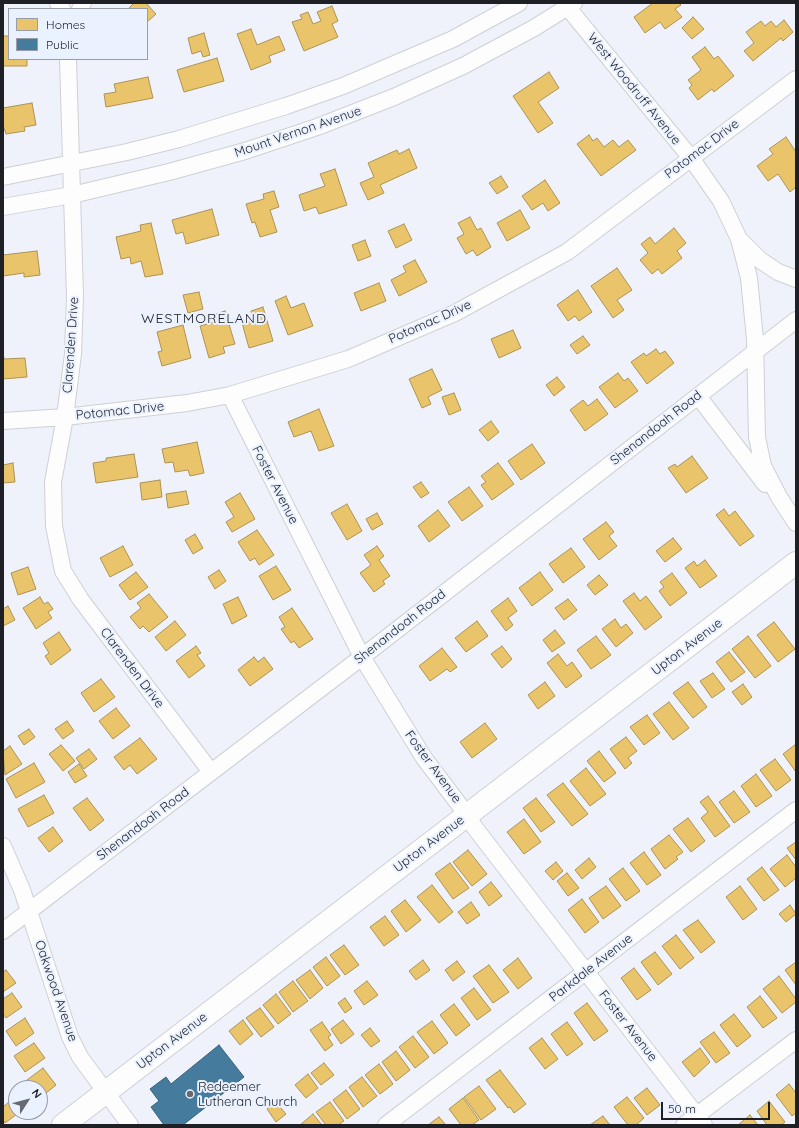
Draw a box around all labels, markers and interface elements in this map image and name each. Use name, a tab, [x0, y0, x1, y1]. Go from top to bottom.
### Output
legend	[8, 8, 148, 60]
text: Homes	[46, 17, 85, 32]
street label: West Woodruff Avenue	[584, 30, 684, 148]
text: Public	[46, 37, 79, 52]
street label: Mount Vernon Avenue	[233, 103, 363, 161]
street label: Potomac Drive	[662, 116, 742, 182]
street label: Clarenden Drive	[60, 296, 82, 394]
street label: Potomac Drive	[386, 297, 474, 347]
district label: WESTMORELAND	[141, 311, 267, 327]
street label: Shenandoah Road	[607, 387, 705, 469]
street label: Potomac Drive	[75, 399, 165, 423]
street label: Foster Avenue	[249, 443, 301, 527]
street label: Shenandoah Road	[351, 586, 449, 668]
street label: Upton Avenue	[648, 615, 726, 679]
street label: Clarenden Drive	[97, 625, 167, 711]
street label: Foster Avenue	[401, 728, 465, 806]
street label: Shenandoah Road	[94, 784, 192, 864]
street label: Upton Avenue	[390, 812, 468, 876]
street label: Parkdale Avenue	[546, 931, 636, 1005]
street label: Oakwood Avenue	[31, 938, 81, 1044]
street label: Foster Avenue	[595, 987, 661, 1065]
street label: Upton Avenue	[133, 1009, 211, 1073]
place label: Redeemer Lutheran Church	[198, 1079, 297, 1110]
north arrow	[8, 1080, 48, 1120]
text: N	[29, 1086, 45, 1101]
marker: Redeemer Lutheran Church	[185, 1089, 195, 1099]
scale bar	[663, 1094, 772, 1120]
text: 50 m	[668, 1101, 696, 1116]

